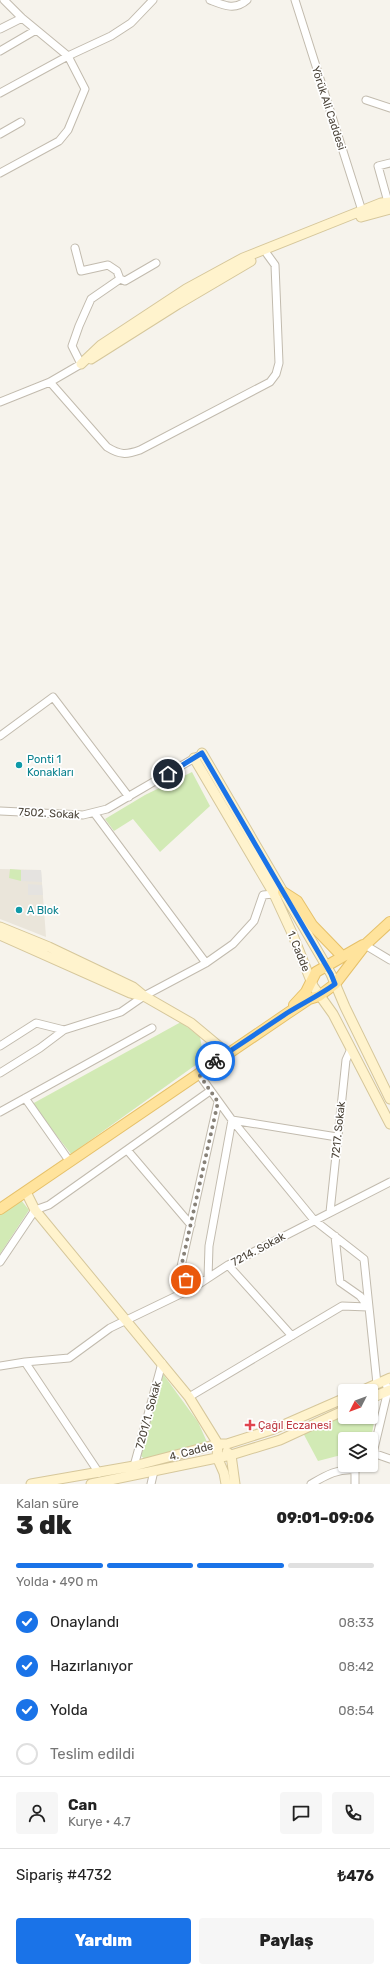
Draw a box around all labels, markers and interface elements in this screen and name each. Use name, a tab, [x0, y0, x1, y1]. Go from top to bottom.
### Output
street label: Yörük Ali Caddesi	[309, 64, 348, 152]
place label: Ponti 1 Konakları	[27, 753, 74, 779]
pin	[151, 757, 185, 791]
marker: Ponti 1 Konakları	[14, 760, 24, 770]
icon: home	[157, 763, 179, 785]
street label: 7502. Sokak	[18, 805, 80, 822]
place label: A Blok	[27, 904, 59, 917]
marker: A Blok	[14, 905, 24, 915]
street label: 1. Cadde	[284, 929, 313, 973]
courier	[195, 1041, 235, 1081]
icon: bike	[204, 1050, 226, 1072]
street label: 7217. Sokak	[329, 1100, 348, 1159]
street label: 7214. Sokak	[229, 1230, 288, 1269]
pin	[169, 1263, 203, 1297]
icon: bag	[175, 1269, 197, 1291]
street label: 7201/1. Sokak	[133, 1379, 164, 1450]
north arrow	[338, 1384, 378, 1424]
map controls	[338, 1384, 378, 1472]
place label: Çağıl Eczanesi	[258, 1419, 331, 1432]
marker: Çağıl Eczanesi	[245, 1420, 255, 1430]
button: layers	[338, 1432, 378, 1472]
street label: 4. Cadde	[168, 1439, 214, 1464]
text: Kalan süre	[16, 1496, 79, 1511]
text: 09:01–09:06	[277, 1509, 374, 1527]
text: 3 dk	[16, 1510, 72, 1541]
text: Yolda · 490 m	[16, 1574, 98, 1589]
icon: check	[16, 1611, 38, 1633]
text: Onaylandı	[50, 1613, 119, 1631]
text: 08:33	[339, 1615, 374, 1630]
icon: check	[16, 1655, 38, 1677]
text: Hazırlanıyor	[50, 1657, 133, 1675]
text: 08:42	[338, 1659, 374, 1674]
icon: check	[16, 1699, 38, 1721]
text: Yolda	[50, 1701, 88, 1719]
text: 08:54	[338, 1703, 374, 1718]
text: Teslim edildi	[50, 1745, 135, 1763]
button: person	[16, 1792, 58, 1834]
button: chat	[280, 1792, 322, 1834]
button: phone	[332, 1792, 374, 1834]
text: Can	[68, 1796, 97, 1814]
text: Kurye · 4.7	[68, 1814, 131, 1829]
text: Sipariş #4732	[16, 1866, 112, 1884]
text: ₺476	[338, 1867, 374, 1885]
button: Yardım	[16, 1918, 191, 1964]
button: Paylaş	[199, 1918, 374, 1964]

